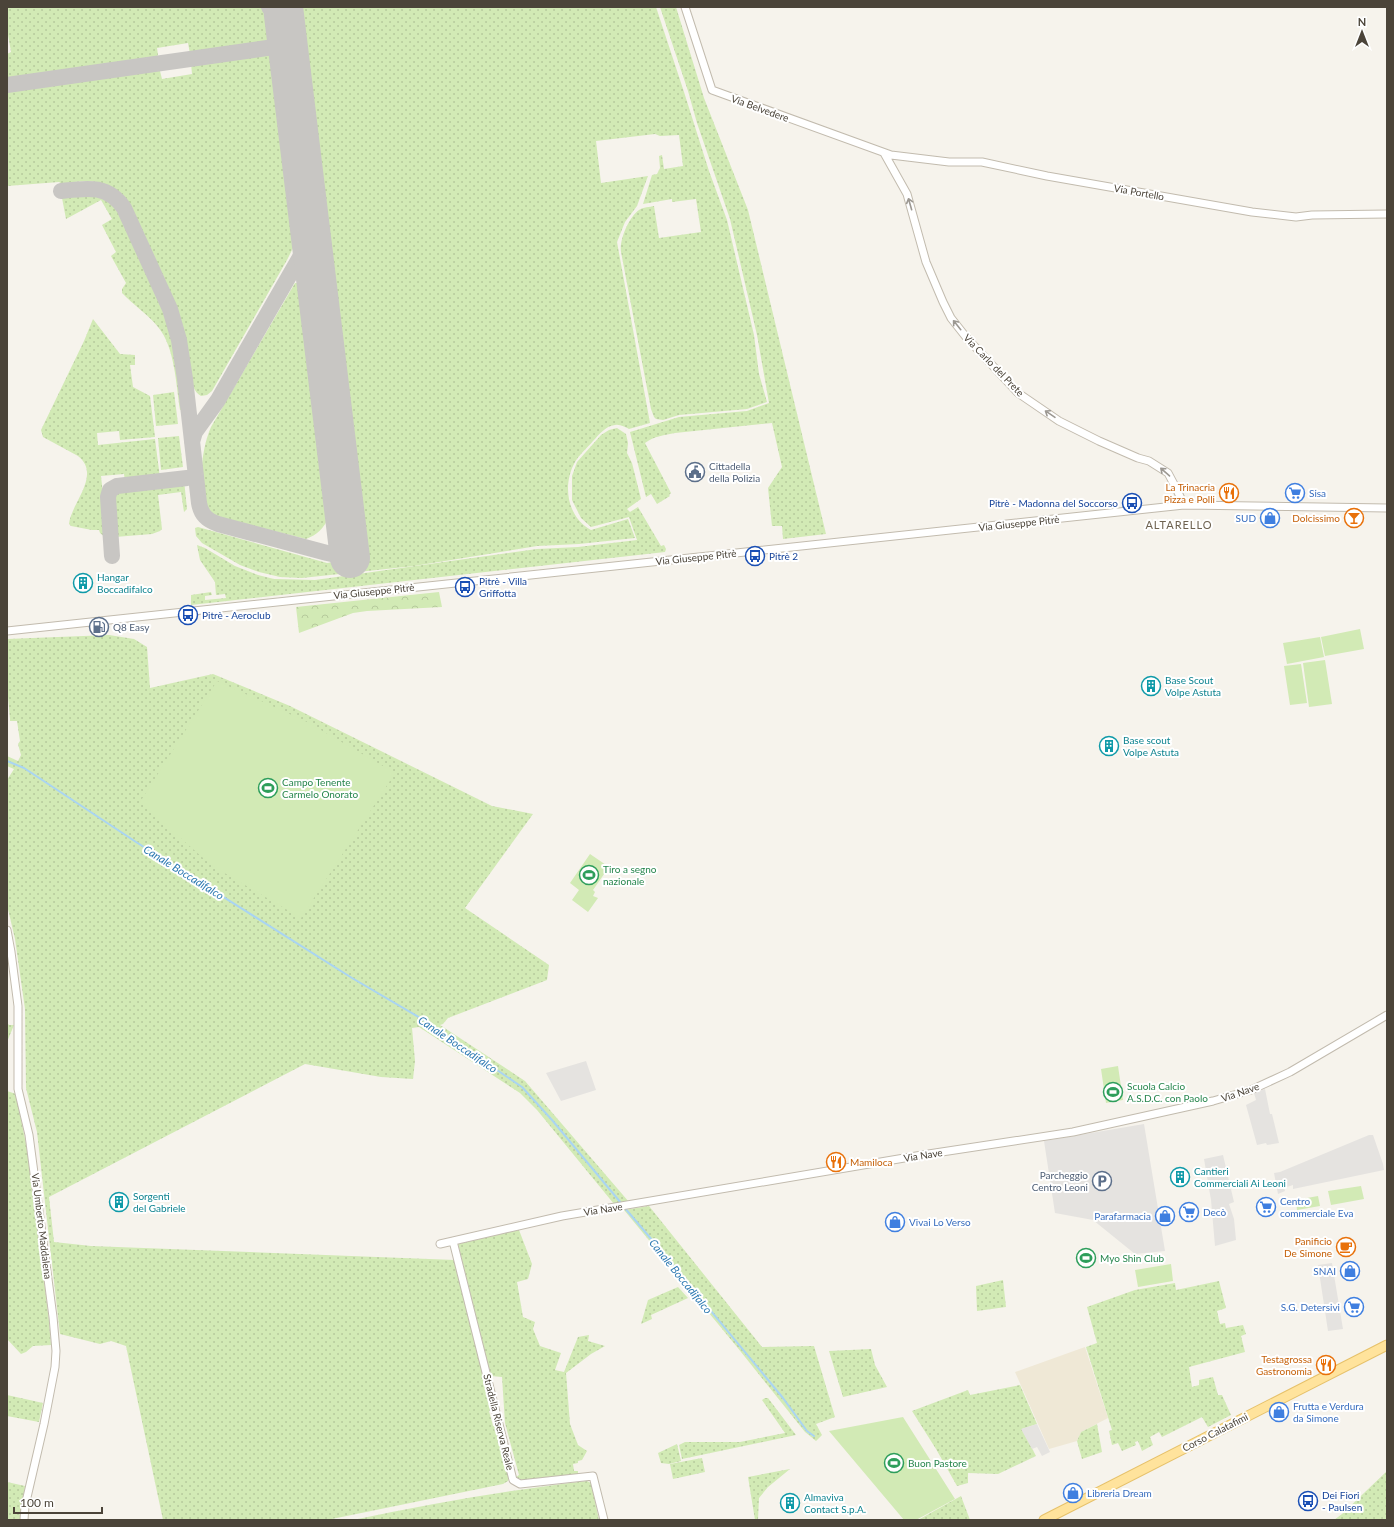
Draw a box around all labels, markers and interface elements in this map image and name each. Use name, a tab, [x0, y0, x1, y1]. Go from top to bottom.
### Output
north arrow	[1342, 12, 1382, 52]
text: N	[1358, 15, 1366, 28]
street label: Via Belvedere	[729, 92, 791, 124]
street label: Via Portello	[1113, 182, 1165, 202]
one-way arrow	[906, 198, 913, 211]
one-way arrow	[952, 319, 961, 330]
street label: Via Carlo del Prete	[961, 331, 1027, 399]
one-way arrow	[1044, 410, 1055, 418]
place label: Cittadella della Polizia	[709, 460, 760, 484]
public building icon: Cittadella della Polizia	[684, 461, 706, 483]
one-way arrow	[1160, 468, 1170, 477]
place label: La Trinacria Pizza e Polli	[1164, 481, 1215, 505]
restaurant icon: La Trinacria Pizza e Polli	[1218, 482, 1240, 504]
supermarket icon: Sisa	[1284, 482, 1306, 504]
place label: Sisa	[1309, 487, 1326, 499]
bus stop icon: Pitrè - Madonna del Soccorso	[1121, 492, 1143, 514]
place label: Pitrè - Madonna del Soccorso	[989, 497, 1118, 509]
shop icon: SUD	[1259, 507, 1281, 529]
bar icon: Dolcissimo	[1343, 507, 1365, 529]
place label: SUD	[1236, 512, 1256, 524]
place label: Dolcissimo	[1292, 512, 1340, 524]
street label: Via Giuseppe Pitrè	[978, 513, 1060, 533]
district label: ALTARELLO	[1145, 518, 1213, 531]
bus stop icon: Pitrè 2	[744, 545, 766, 567]
street label: Via Giuseppe Pitrè	[655, 547, 737, 567]
place label: Pitrè 2	[769, 550, 798, 562]
place label: Hangar Boccadifalco	[97, 571, 153, 595]
building icon: Hangar Boccadifalco	[72, 572, 94, 594]
place label: Pitrè - Villa Griffotta	[479, 575, 527, 599]
bus stop icon: Pitrè - Villa Griffotta	[454, 576, 476, 598]
street label: Via Giuseppe Pitrè	[333, 581, 415, 601]
bus stop icon: Pitrè - Aeroclub	[177, 604, 199, 626]
place label: Pitrè - Aeroclub	[202, 609, 271, 621]
fuel station icon: Q8 Easy	[88, 616, 110, 638]
place label: Q8 Easy	[113, 621, 150, 633]
place label: Base Scout Volpe Astuta	[1165, 674, 1221, 698]
building icon: Base Scout Volpe Astuta	[1140, 675, 1162, 697]
place label: Base scout Volpe Astuta	[1123, 734, 1179, 758]
building icon: Base scout Volpe Astuta	[1098, 735, 1120, 757]
place label: Campo Tenente Carmelo Onorato	[282, 776, 359, 800]
sports icon: Campo Tenente Carmelo Onorato	[257, 777, 279, 799]
water label: Canale Boccadifalco	[141, 842, 227, 902]
place label: Tiro a segno nazionale	[603, 863, 657, 887]
sports icon: Tiro a segno nazionale	[578, 864, 600, 886]
water label: Canale Boccadifalco	[416, 1013, 500, 1075]
place label: Scuola Calcio A.S.D.C. con Paolo	[1127, 1080, 1208, 1104]
street label: Via Nave	[1219, 1080, 1261, 1104]
sports icon: Scuola Calcio A.S.D.C. con Paolo	[1102, 1081, 1124, 1103]
street label: Via Nave	[903, 1146, 943, 1164]
restaurant icon: Mamiloca	[825, 1151, 847, 1173]
place label: Mamiloca	[850, 1156, 893, 1168]
place label: Cantieri Commerciali Ai Leoni	[1194, 1165, 1286, 1189]
building icon: Cantieri Commerciali Ai Leoni	[1169, 1166, 1191, 1188]
place label: Parcheggio Centro Leoni	[1032, 1169, 1088, 1193]
parking icon: Parcheggio Centro Leoni	[1091, 1170, 1113, 1192]
street label: Via Umberto Maddalena	[30, 1172, 54, 1280]
place label: Sorgenti del Gabriele	[133, 1190, 186, 1214]
building icon: Sorgenti del Gabriele	[108, 1191, 130, 1213]
place label: Centro commerciale Eva	[1280, 1195, 1353, 1219]
supermarket icon: Centro commerciale Eva	[1255, 1196, 1277, 1218]
street label: Via Nave	[583, 1200, 623, 1218]
supermarket icon: Decò	[1178, 1201, 1200, 1223]
shop icon: Parafarmacia	[1154, 1205, 1176, 1227]
place label: Decò	[1203, 1206, 1227, 1218]
place label: Parafarmacia	[1094, 1210, 1151, 1222]
shop icon: Vivai Lo Verso	[884, 1211, 906, 1233]
place label: Vivai Lo Verso	[909, 1216, 971, 1228]
place label: Panificio De Simone	[1284, 1235, 1332, 1259]
water label: Canale Boccadifalco	[647, 1236, 715, 1316]
cafe icon: Panificio De Simone	[1335, 1236, 1357, 1258]
sports icon: Myo Shin Club	[1075, 1247, 1097, 1269]
place label: Myo Shin Club	[1100, 1252, 1164, 1264]
shop icon: SNAI	[1339, 1260, 1361, 1282]
place label: SNAI	[1313, 1265, 1336, 1277]
supermarket icon: S.G. Detersivi	[1343, 1296, 1365, 1318]
place label: S.G. Detersivi	[1281, 1301, 1340, 1313]
place label: Testagrossa Gastronomia	[1256, 1353, 1312, 1377]
restaurant icon: Testagrossa Gastronomia	[1315, 1354, 1337, 1376]
street label: Stradella Riserva Reale	[481, 1373, 517, 1471]
place label: Frutta e Verdura da Simone	[1293, 1400, 1364, 1424]
shop icon: Frutta e Verdura da Simone	[1268, 1401, 1290, 1423]
street label: Corso Calatafimi	[1180, 1410, 1250, 1454]
sports icon: Buon Pastore	[883, 1452, 905, 1474]
place label: Buon Pastore	[908, 1457, 967, 1469]
shop icon: Libreria Dream	[1062, 1482, 1084, 1504]
place label: Libreria Dream	[1087, 1487, 1152, 1499]
scale bar	[14, 1489, 102, 1515]
place label: Dei Fiori - Paulsen	[1322, 1489, 1362, 1513]
bus stop icon: Dei Fiori - Paulsen	[1297, 1490, 1319, 1512]
place label: Almaviva Contact S.p.A.	[804, 1491, 866, 1515]
building icon: Almaviva Contact S.p.A.	[779, 1492, 801, 1514]
text: 100 m	[20, 1495, 54, 1510]

